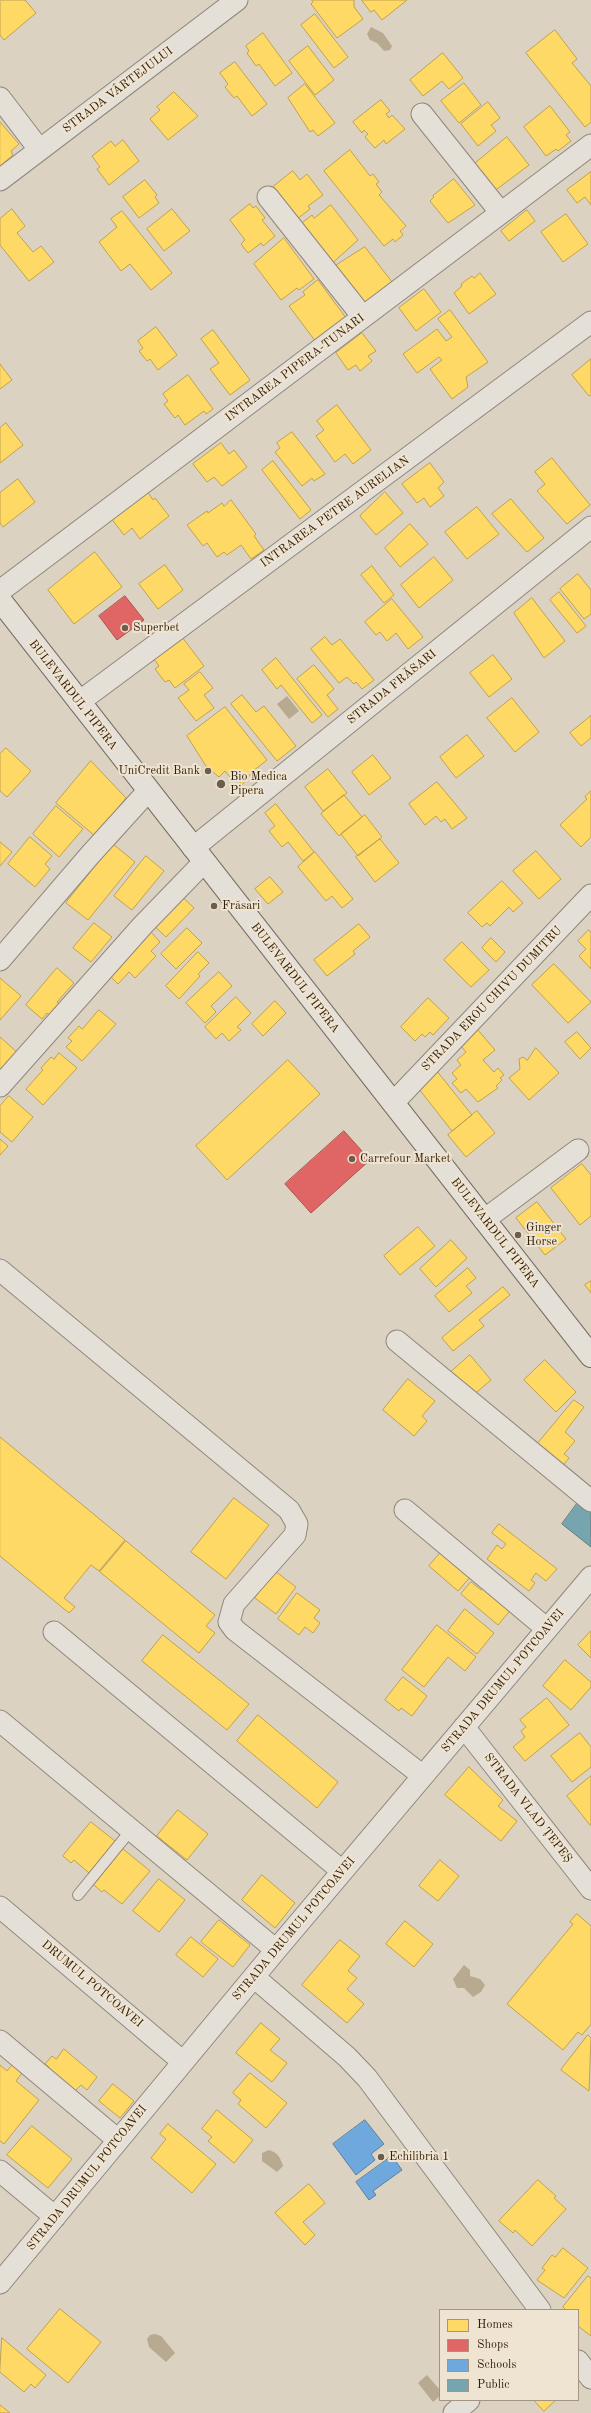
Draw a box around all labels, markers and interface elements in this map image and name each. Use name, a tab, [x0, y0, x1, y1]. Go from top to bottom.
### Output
street label: STRADA VÂRTEJULUI	[60, 44, 176, 136]
street label: INTRAREA PIPERA-TUNARI	[223, 311, 367, 425]
street label: INTRAREA PETRE AURELIAN	[258, 453, 412, 571]
place label: Superbet	[133, 621, 179, 635]
marker: Superbet	[120, 623, 130, 633]
street label: BULEVARDUL PIPERA	[26, 637, 120, 753]
street label: STRADA FRĂSARI	[345, 647, 439, 727]
place label: UniCredit Bank	[118, 764, 200, 778]
marker: UniCredit Bank	[203, 766, 213, 776]
place label: Bio Medica Pipera	[230, 770, 287, 798]
marker: Bio Medica Pipera	[215, 778, 227, 790]
place label: Frăsari	[222, 899, 260, 913]
marker: Frăsari	[209, 901, 219, 911]
street label: BULEVARDUL PIPERA	[248, 920, 342, 1036]
street label: STRADA EROU CHIVU DUMITRU	[419, 924, 565, 1074]
place label: Carrefour Market	[360, 1152, 451, 1166]
marker: Carrefour Market	[347, 1154, 357, 1164]
street label: BULEVARDUL PIPERA	[448, 1175, 542, 1291]
place label: Ginger Horse	[526, 1221, 561, 1249]
marker: Ginger Horse	[513, 1230, 523, 1240]
street label: STRADA DRUMUL POTCOAVEI	[439, 1606, 567, 1756]
street label: STRADA VLAD ȚEPEȘ	[481, 1750, 575, 1866]
street label: STRADA DRUMUL POTCOAVEI	[230, 1854, 358, 2004]
street label: DRUMUL POTCOAVEI	[38, 1937, 146, 2031]
street label: STRADA DRUMUL POTCOAVEI	[24, 2102, 150, 2254]
place label: Echilibria 1	[389, 2150, 449, 2164]
marker: Echilibria 1	[376, 2152, 386, 2162]
legend	[439, 2309, 579, 2401]
text: Homes	[477, 2319, 513, 2331]
text: Shops	[477, 2339, 508, 2351]
text: Schools	[477, 2359, 517, 2371]
text: Public	[477, 2379, 509, 2391]

